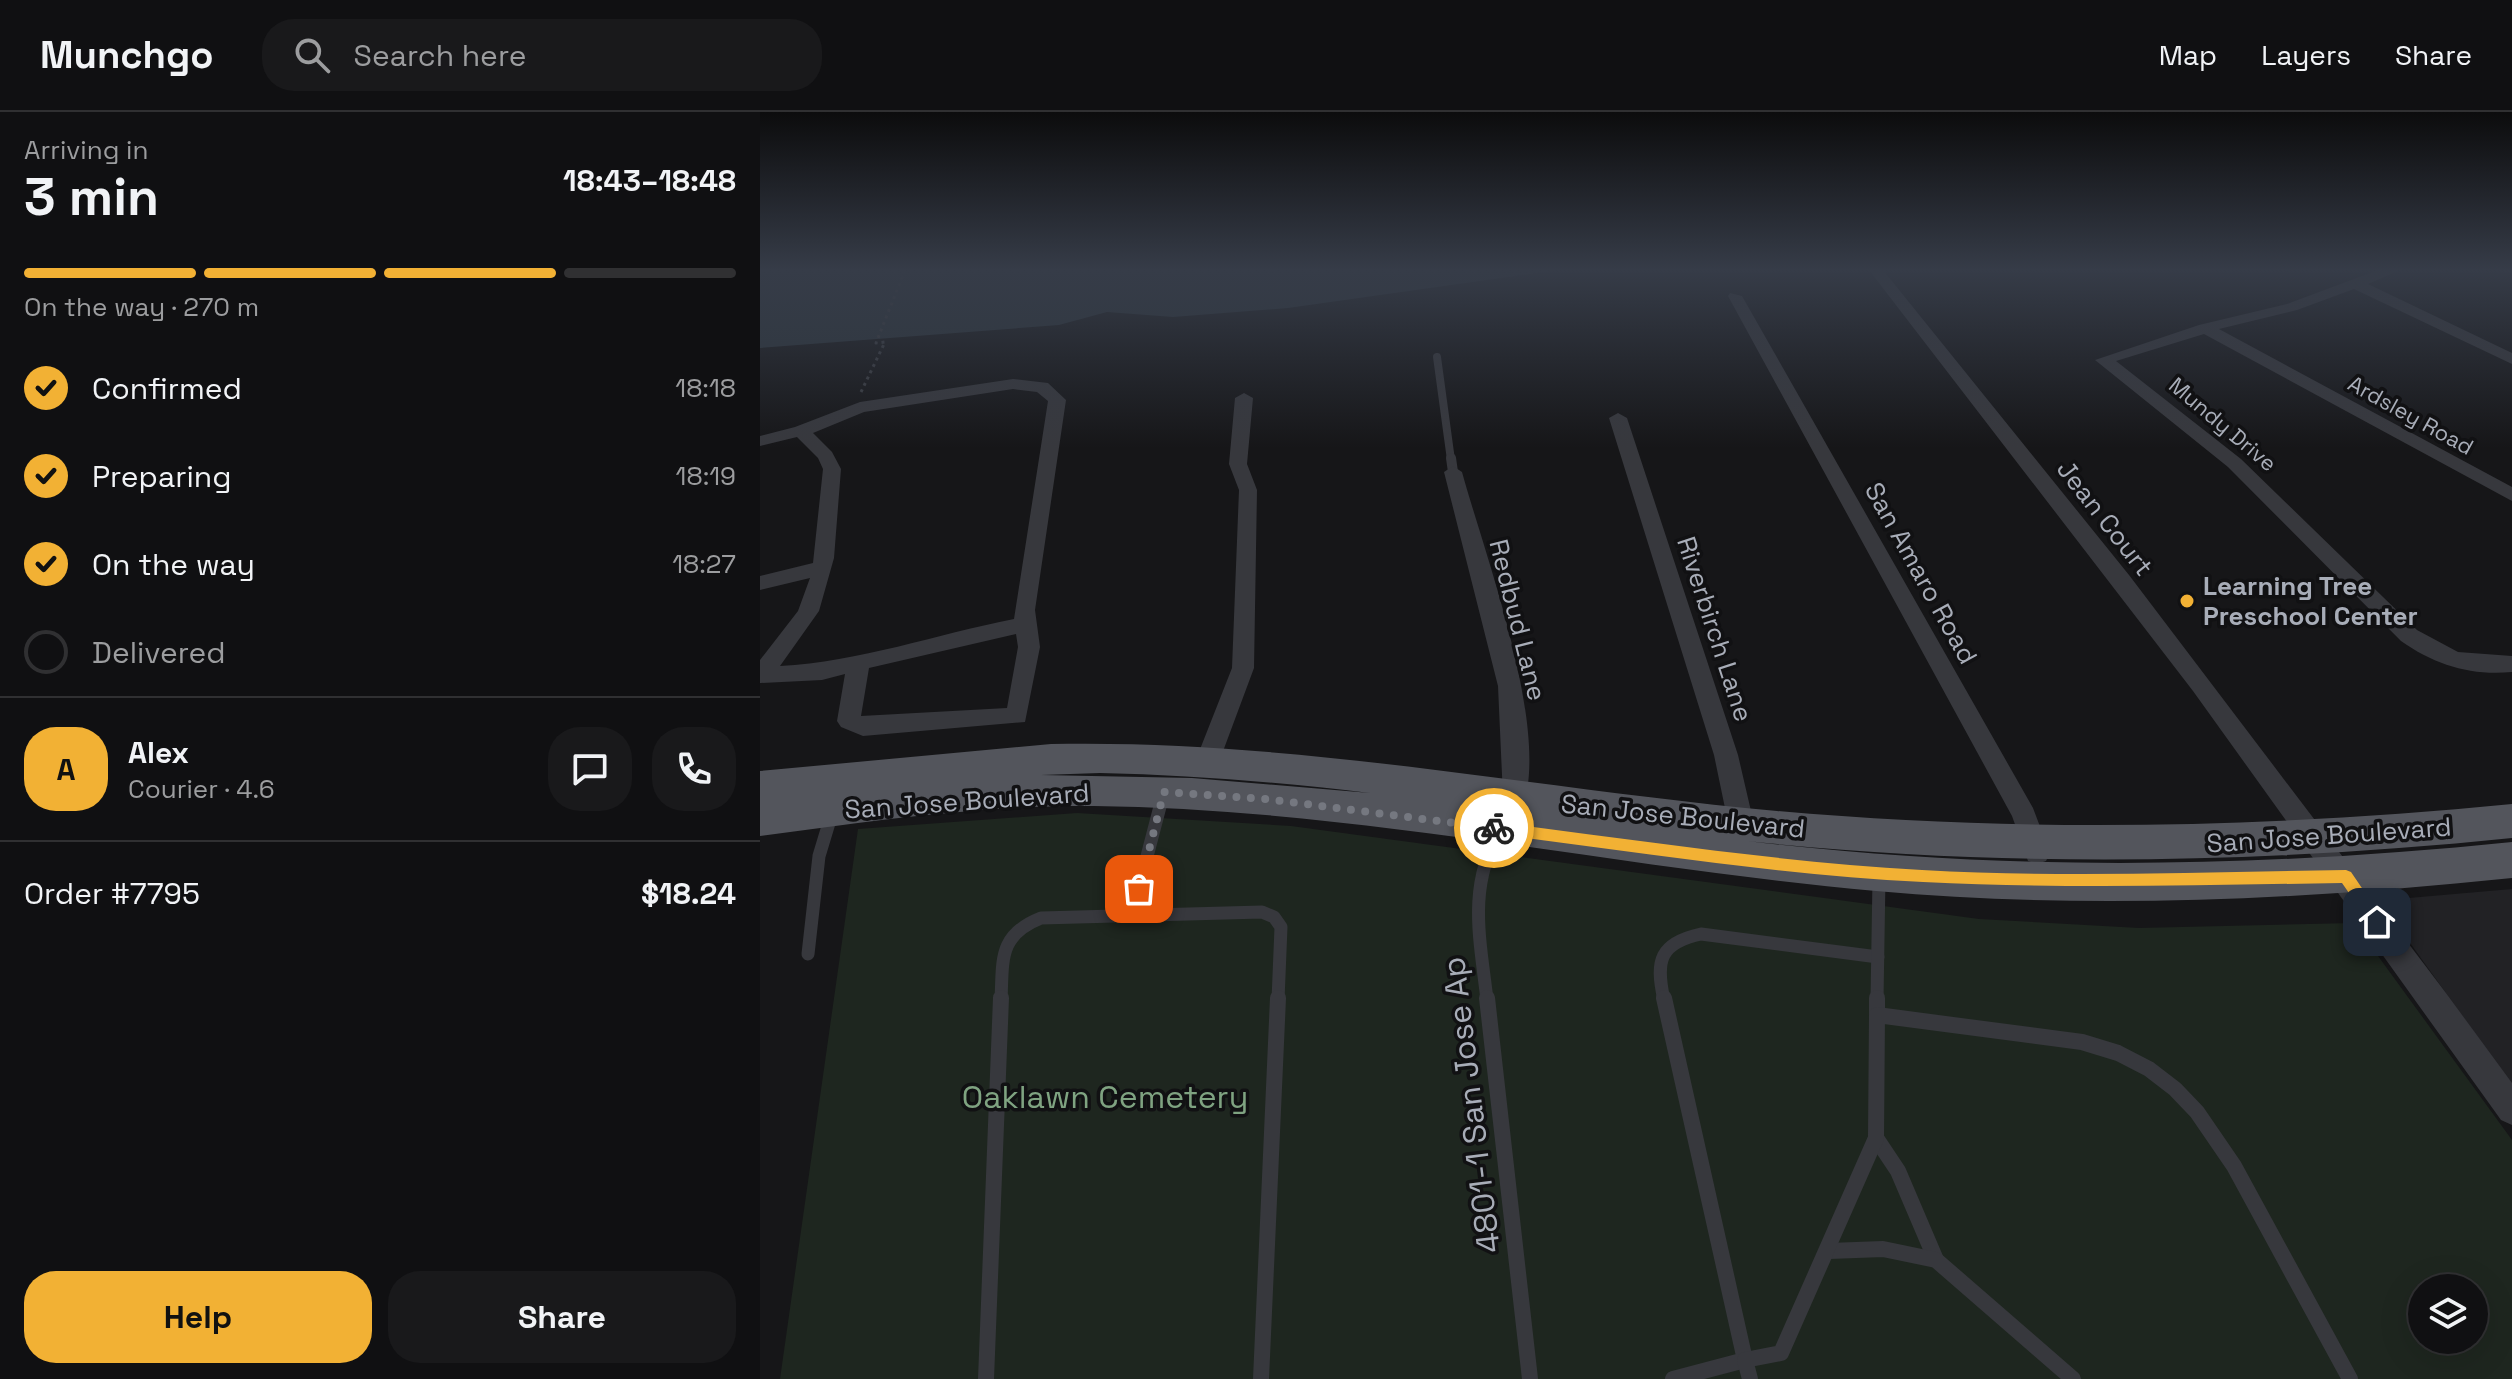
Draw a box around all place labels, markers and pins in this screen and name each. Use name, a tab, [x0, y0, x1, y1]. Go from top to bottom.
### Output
place label: Learning Tree Preschool Center	[2203, 569, 2418, 633]
marker: Learning Tree Preschool Center	[2178, 592, 2196, 610]
pin	[1105, 855, 1173, 923]
pin	[2343, 888, 2411, 956]

